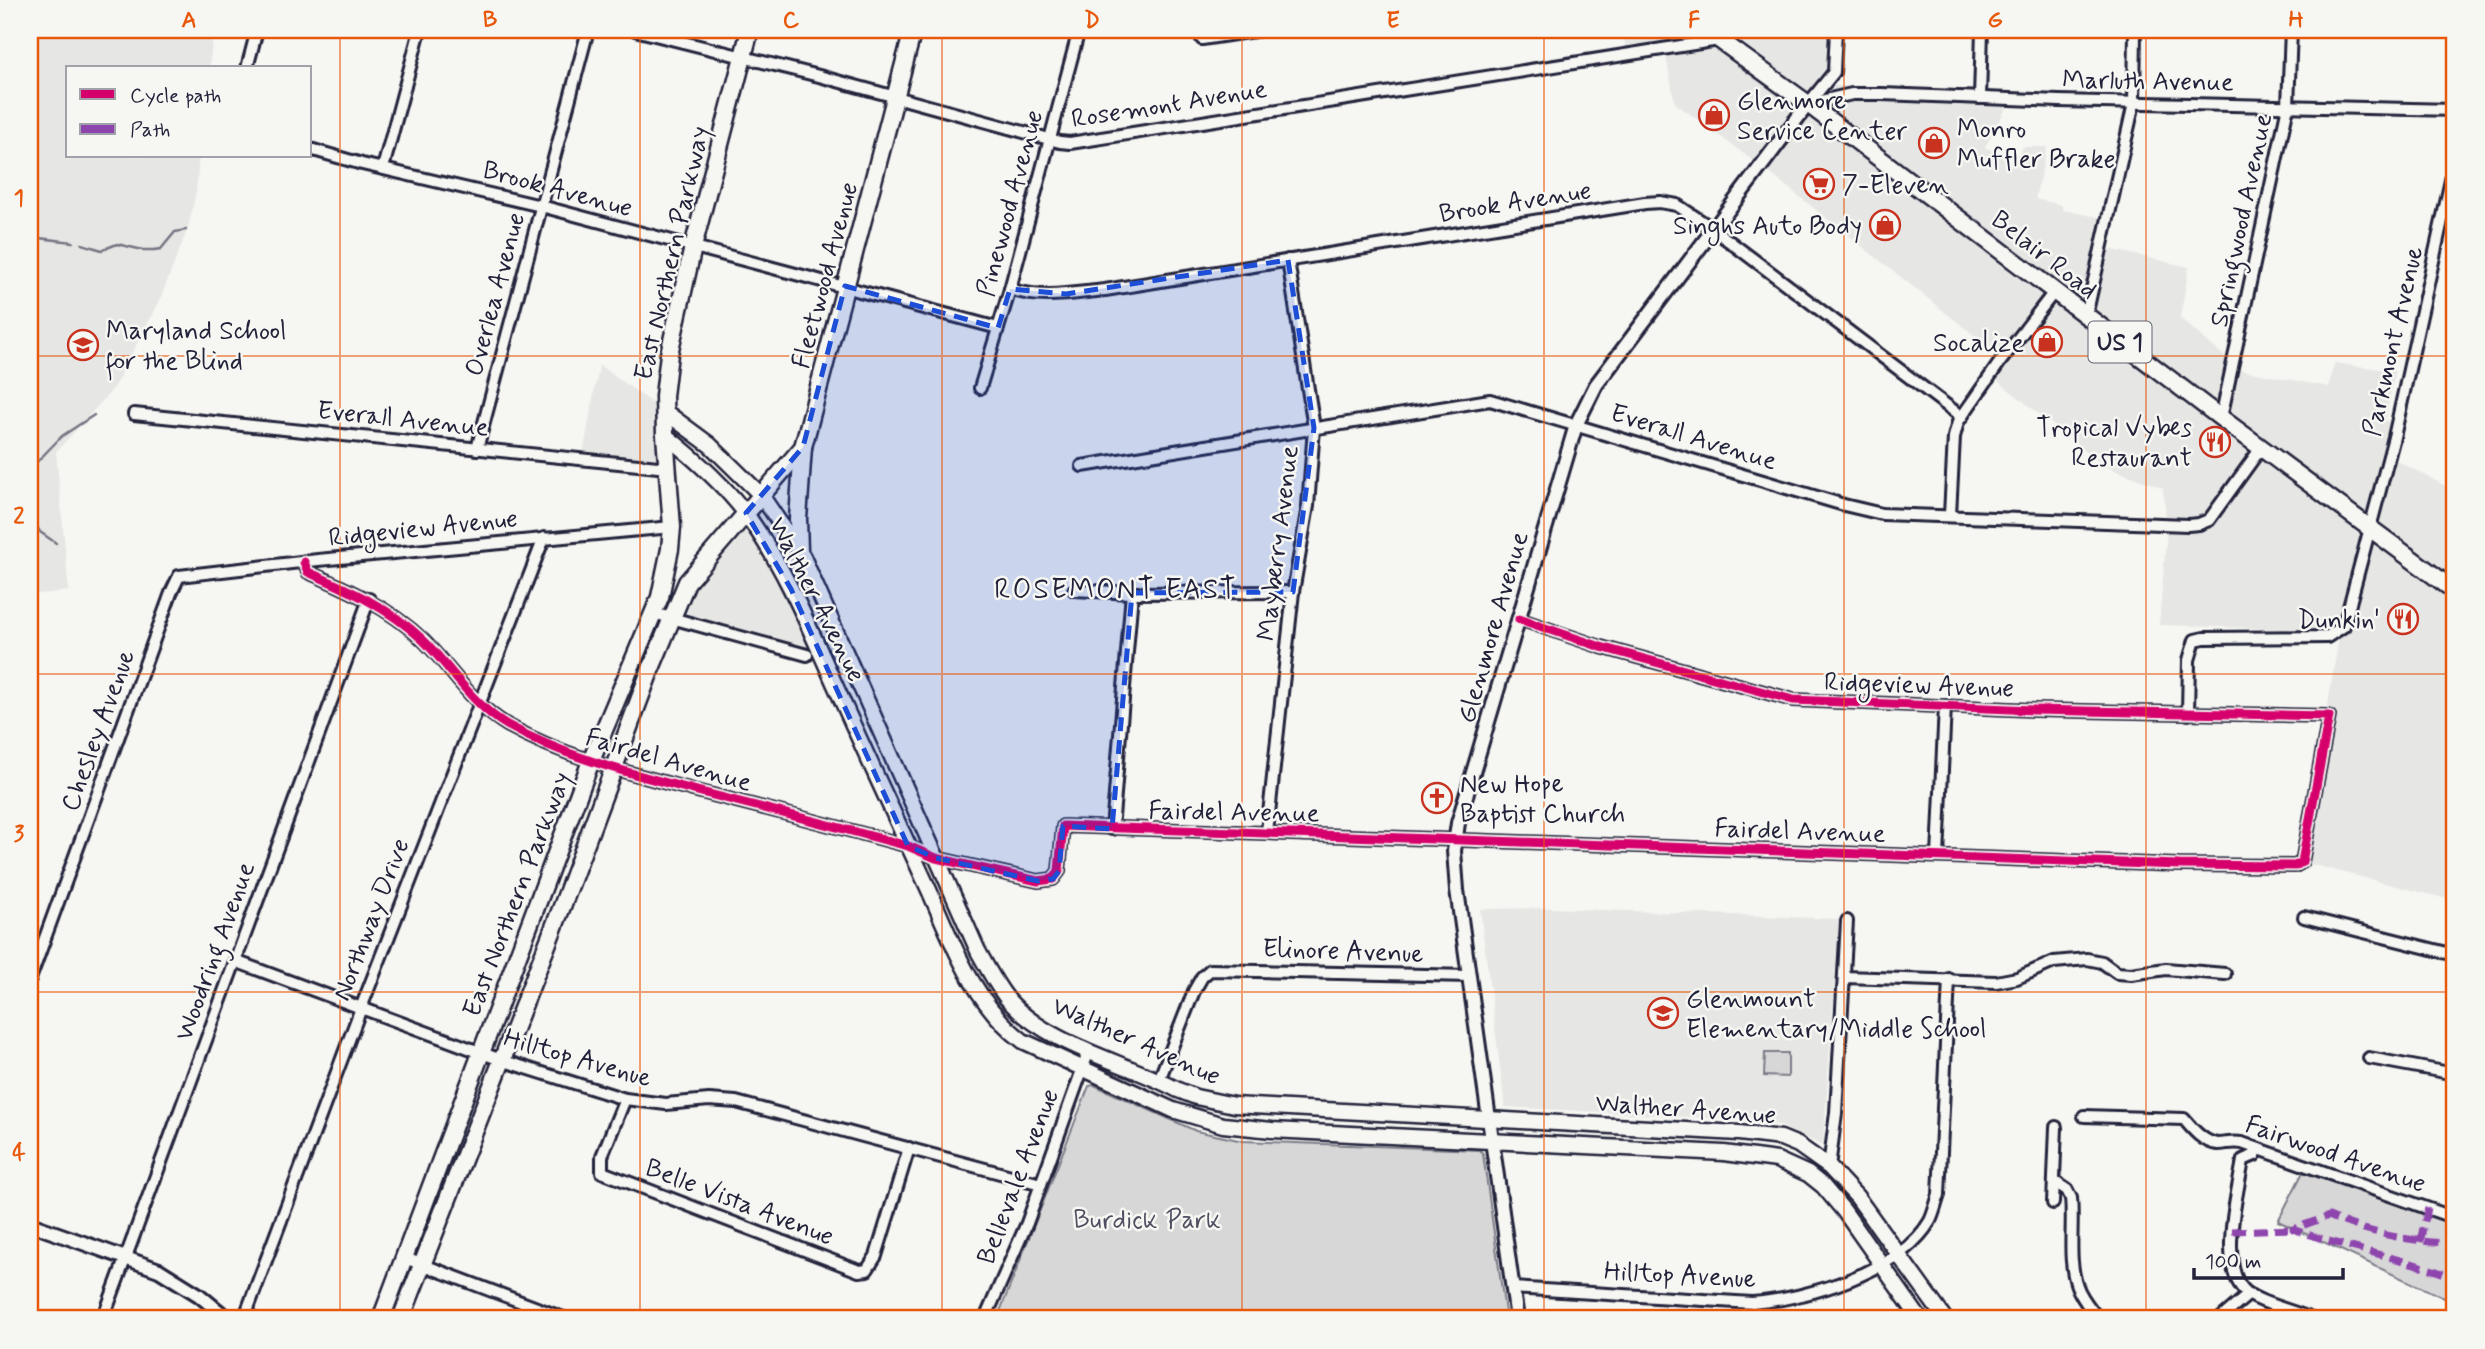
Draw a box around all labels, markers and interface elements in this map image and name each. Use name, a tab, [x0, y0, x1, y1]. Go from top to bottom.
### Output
text: A	[181, 6, 197, 36]
text: B	[483, 6, 498, 36]
text: C	[783, 6, 800, 36]
text: D	[1084, 6, 1100, 36]
text: E	[1386, 6, 1400, 36]
text: F	[1688, 6, 1700, 36]
text: G	[1987, 6, 2003, 36]
text: H	[2288, 6, 2304, 36]
street label: Marluth Avenue	[2062, 64, 2234, 100]
legend	[66, 66, 312, 158]
street label: Rosemont Avenue	[1069, 73, 1270, 137]
text: Cycle path	[130, 82, 221, 110]
place label: Glenmore Service Center	[1737, 85, 1907, 149]
shop icon: Glenmore Service Center	[1697, 98, 1731, 132]
street label: Pinewood Avenue	[970, 106, 1052, 301]
street label: Springwood Avenue	[2203, 110, 2284, 331]
place label: Monro Muffler Brake	[1957, 113, 2115, 177]
text: Path	[130, 116, 170, 144]
street label: East Northern Parkway	[627, 123, 719, 384]
shop icon: Monro Muffler Brake	[1917, 126, 1951, 160]
street label: Brook Avenue	[479, 154, 636, 226]
supermarket icon: 7-Eleven	[1802, 167, 1836, 201]
place label: 7-Eleven	[1842, 169, 1949, 203]
street label: Brook Avenue	[1437, 174, 1594, 232]
street label: Fleetwood Avenue	[785, 179, 867, 372]
text: 1	[14, 184, 24, 214]
street label: Belair Road	[1984, 203, 2104, 308]
shop icon: Singhs Auto Body	[1868, 208, 1902, 242]
street label: Overlea Avenue	[458, 209, 534, 380]
place label: Singhs Auto Body	[1673, 210, 1862, 246]
street label: Parkmont Avenue	[2356, 243, 2432, 440]
place label: Maryland School for the Blind	[106, 315, 287, 381]
road number: US 1	[2088, 321, 2152, 362]
shop icon: Socalize	[2030, 325, 2064, 359]
place label: Socalize	[1933, 327, 2024, 361]
school or university icon: Maryland School for the Blind	[66, 328, 100, 362]
street label: Everall Avenue	[315, 394, 490, 446]
street label: Everall Avenue	[1606, 397, 1781, 479]
place label: Tropical Vybes Restaurant	[2036, 412, 2192, 476]
restaurant icon: Tropical Vybes Restaurant	[2198, 425, 2232, 459]
street label: Mayberry Avenue	[1250, 443, 1308, 643]
text: 2	[13, 502, 25, 532]
street label: Ridgeview Avenue	[327, 502, 520, 558]
street label: Walther Avenue	[760, 511, 872, 688]
street label: Glenmore Avenue	[1450, 528, 1538, 727]
district label: ROSEMONT EAST	[994, 572, 1238, 609]
restaurant icon: Dunkin'	[2386, 602, 2420, 636]
place label: Dunkin'	[2297, 604, 2380, 638]
street label: Chesley Avenue	[54, 645, 144, 816]
street label: Ridgeview Avenue	[1823, 666, 2015, 708]
street label: Fairdel Avenue	[582, 721, 756, 801]
street label: East Northern Parkway	[455, 767, 580, 1022]
place label: New Hope Baptist Church	[1460, 768, 1625, 832]
church icon: New Hope Baptist Church	[1420, 781, 1454, 815]
street label: Fairdel Avenue	[1148, 795, 1320, 831]
street label: Fairdel Avenue	[1714, 812, 1886, 852]
text: 3	[14, 820, 25, 850]
street label: Northway Drive	[325, 834, 418, 1006]
street label: Woodring Avenue	[168, 857, 267, 1047]
street label: Elinore Avenue	[1262, 932, 1424, 972]
place label: Glenmount Elementary/Middle School	[1686, 983, 1987, 1047]
street label: Walther Avenue	[1047, 989, 1226, 1094]
school or university icon: Glenmount Elementary/Middle School	[1646, 996, 1680, 1030]
street label: Hilltop Avenue	[500, 1022, 655, 1096]
street label: Bellevale Avenue	[970, 1084, 1068, 1269]
street label: Walther Avenue	[1594, 1087, 1777, 1133]
street label: Fairwood Avenue	[2241, 1108, 2430, 1202]
text: 4	[12, 1138, 26, 1168]
street label: Belle Vista Avenue	[640, 1151, 838, 1254]
park label: Burdick Park	[1073, 1204, 1221, 1238]
scale bar	[2194, 1237, 2343, 1281]
text: 100 m	[2205, 1248, 2261, 1276]
street label: Hilltop Avenue	[1603, 1255, 1757, 1297]

